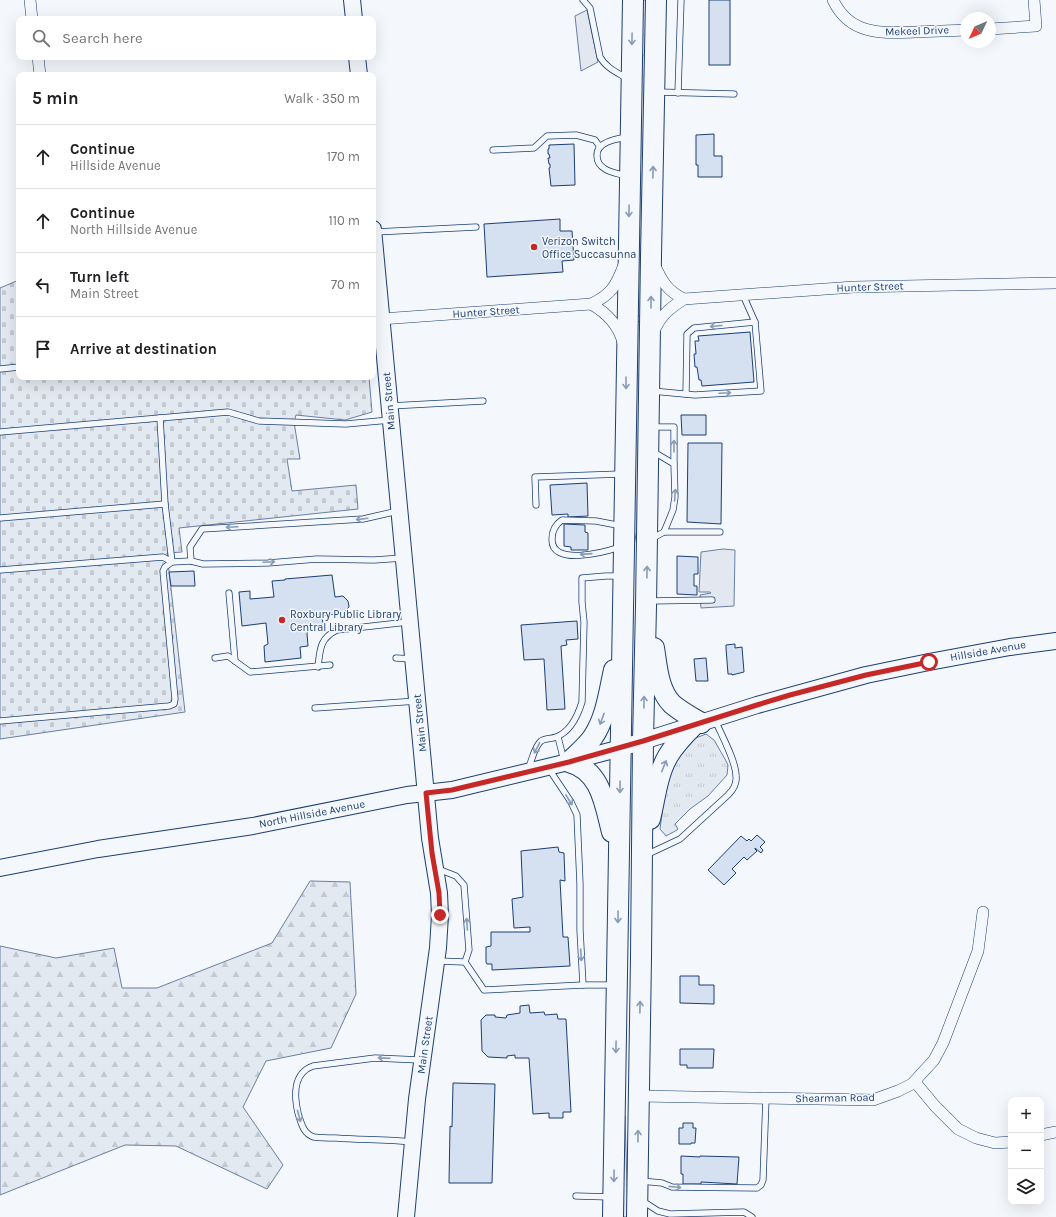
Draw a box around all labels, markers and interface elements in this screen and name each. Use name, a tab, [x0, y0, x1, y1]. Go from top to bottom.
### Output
north arrow	[960, 12, 996, 48]
search box	[16, 16, 376, 60]
street label: Mekeel Drive	[885, 23, 949, 39]
icon: search	[30, 27, 52, 49]
text: Search here	[62, 29, 143, 47]
one-way arrow	[628, 32, 636, 45]
text: 5 min	[32, 88, 79, 108]
text: Walk · 350 m	[284, 91, 360, 106]
text: Continue	[70, 140, 135, 158]
icon: ahead	[32, 146, 54, 168]
text: 170 m	[327, 149, 360, 164]
text: Hillside Avenue	[70, 158, 161, 173]
one-way arrow	[649, 166, 657, 179]
text: Continue	[70, 204, 135, 222]
one-way arrow	[625, 204, 633, 217]
icon: ahead	[32, 210, 54, 232]
text: 110 m	[328, 213, 360, 228]
text: North Hillside Avenue	[70, 222, 197, 237]
place label: Verizon Switch Office Succasunna	[542, 235, 636, 261]
marker: Verizon Switch Office Succasunna	[529, 242, 539, 252]
text: Turn left	[70, 268, 129, 286]
icon: left	[32, 274, 54, 296]
text: 70 m	[331, 277, 360, 292]
street label: Hunter Street	[836, 279, 904, 295]
text: Main Street	[70, 286, 139, 301]
one-way arrow	[647, 296, 655, 309]
street label: Hunter Street	[452, 303, 520, 321]
one-way arrow	[710, 322, 723, 329]
icon: arrive	[32, 338, 54, 360]
text: Arrive at destination	[70, 340, 217, 358]
street label: Main Street	[380, 371, 398, 431]
one-way arrow	[622, 376, 630, 389]
one-way arrow	[718, 390, 731, 397]
one-way arrow	[670, 440, 678, 453]
one-way arrow	[671, 489, 678, 502]
one-way arrow	[356, 515, 369, 523]
one-way arrow	[226, 523, 239, 530]
one-way arrow	[580, 551, 593, 558]
one-way arrow	[262, 559, 275, 566]
one-way arrow	[643, 566, 651, 579]
place label: Roxbury Public Library Central Library	[290, 608, 401, 634]
marker: Roxbury Public Library Central Library	[277, 615, 287, 625]
street label: Hillside Avenue	[949, 638, 1027, 664]
route start	[920, 653, 938, 671]
street label: Main Street	[410, 693, 430, 753]
one-way arrow	[640, 696, 648, 709]
one-way arrow	[597, 713, 605, 725]
one-way arrow	[533, 742, 540, 754]
one-way arrow	[660, 761, 668, 773]
one-way arrow	[616, 780, 624, 793]
one-way arrow	[565, 794, 573, 805]
street label: North Hillside Avenue	[258, 797, 366, 831]
route end	[431, 906, 449, 924]
one-way arrow	[614, 910, 622, 923]
one-way arrow	[464, 918, 471, 931]
one-way arrow	[578, 948, 585, 961]
one-way arrow	[636, 1001, 644, 1014]
street label: Main Street	[415, 1015, 435, 1075]
one-way arrow	[612, 1040, 620, 1053]
one-way arrow	[378, 1055, 391, 1062]
street label: Shearman Road	[795, 1091, 875, 1105]
map controls	[1008, 1097, 1044, 1205]
button: +	[1008, 1097, 1044, 1133]
one-way arrow	[296, 1110, 303, 1123]
one-way arrow	[634, 1130, 642, 1143]
button: −	[1008, 1133, 1044, 1169]
one-way arrow	[610, 1169, 617, 1182]
button: layers	[1008, 1169, 1044, 1205]
one-way arrow	[669, 1183, 682, 1190]

